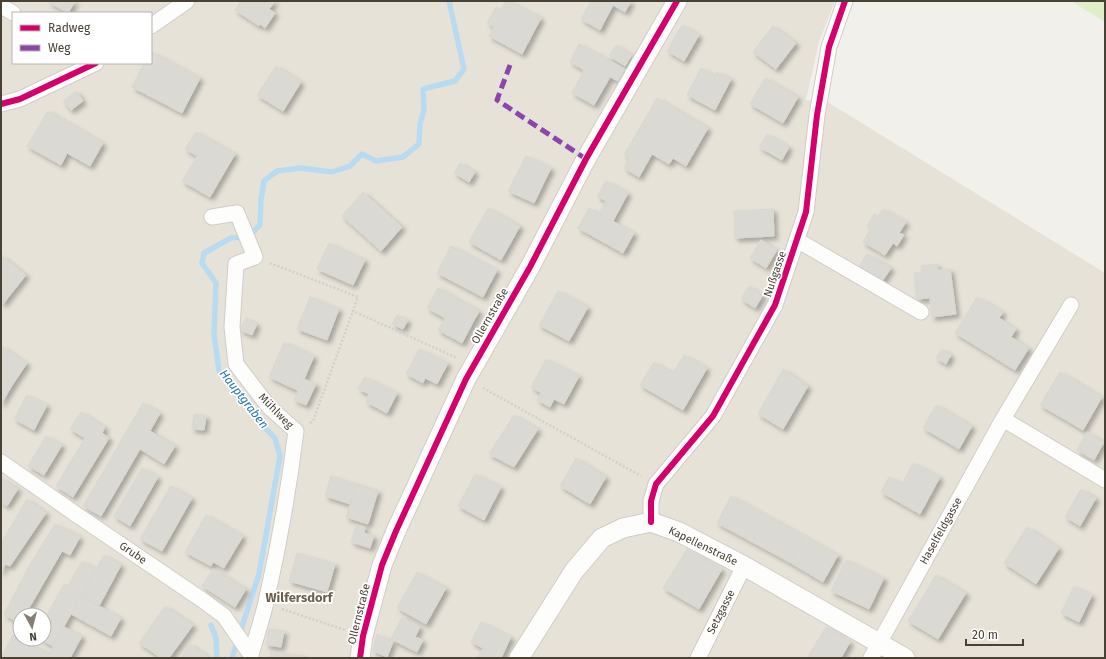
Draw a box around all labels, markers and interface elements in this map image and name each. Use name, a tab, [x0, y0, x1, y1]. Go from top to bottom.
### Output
legend	[12, 12, 152, 64]
text: Radweg	[48, 21, 91, 35]
text: Weg	[48, 41, 71, 55]
street label: Nußgasse	[761, 249, 789, 299]
street label: Ollernstraße	[469, 286, 511, 346]
water label: Hauptgraben	[217, 367, 271, 431]
street label: Mühlweg	[256, 391, 296, 432]
street label: Haselfeldgasse	[917, 495, 965, 567]
street label: Kapellenstraße	[666, 524, 740, 568]
street label: Grube	[117, 539, 149, 567]
street label: Ollernstraße	[345, 582, 373, 646]
street label: Setzgasse	[704, 588, 738, 636]
district label: Wilfersdorf	[266, 590, 334, 605]
north arrow	[12, 607, 52, 647]
scale bar	[966, 621, 1023, 647]
text: 20 m	[972, 628, 998, 642]
text: N	[29, 630, 38, 643]

